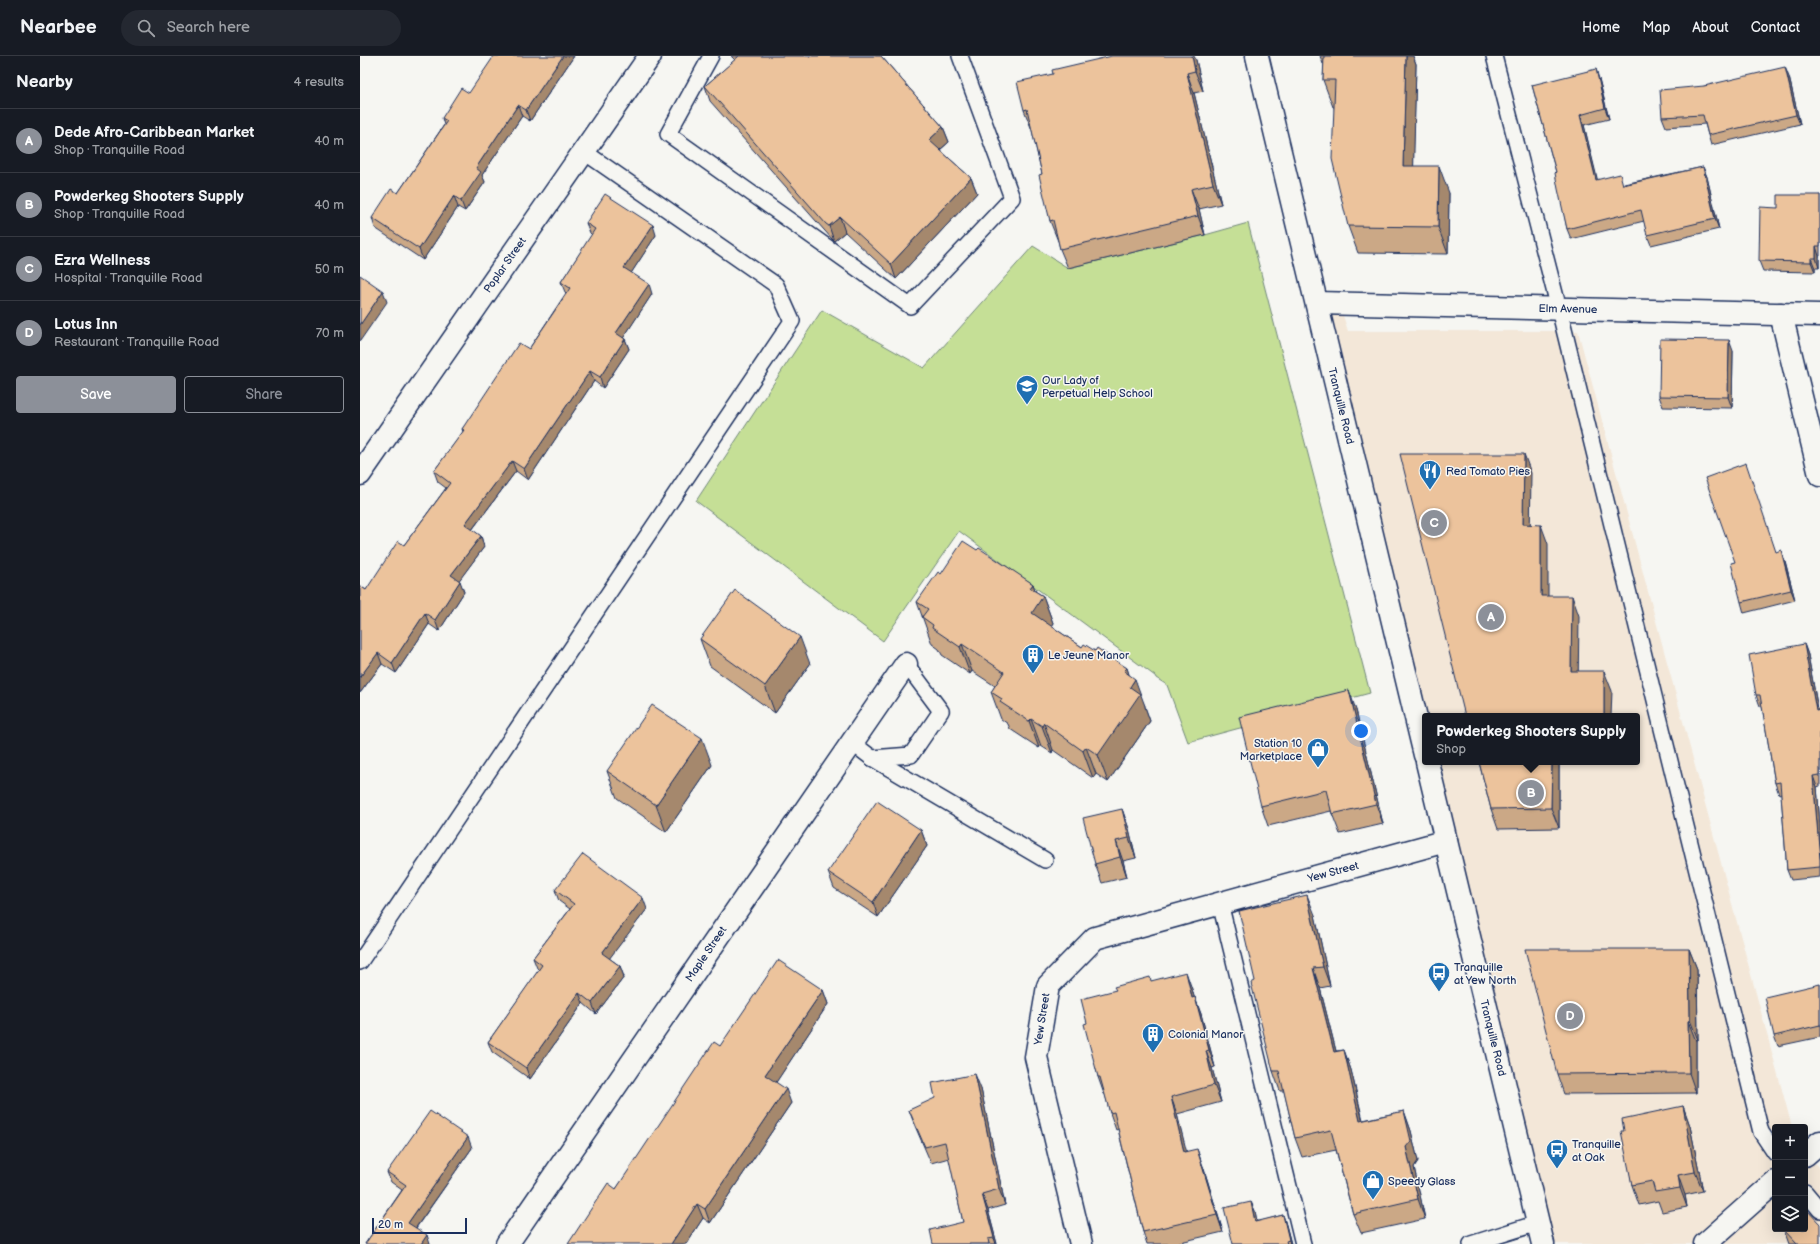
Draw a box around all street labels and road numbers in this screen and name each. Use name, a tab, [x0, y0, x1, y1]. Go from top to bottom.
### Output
street label: Poplar Street	[481, 234, 529, 295]
street label: Elm Avenue	[1539, 302, 1598, 316]
street label: Tranquille Road	[1325, 366, 1357, 446]
street label: Yew Street	[1305, 859, 1361, 885]
street label: Maple Street	[683, 923, 730, 984]
street label: Yew Street	[1031, 992, 1053, 1047]
street label: Tranquille Road	[1477, 998, 1509, 1078]

